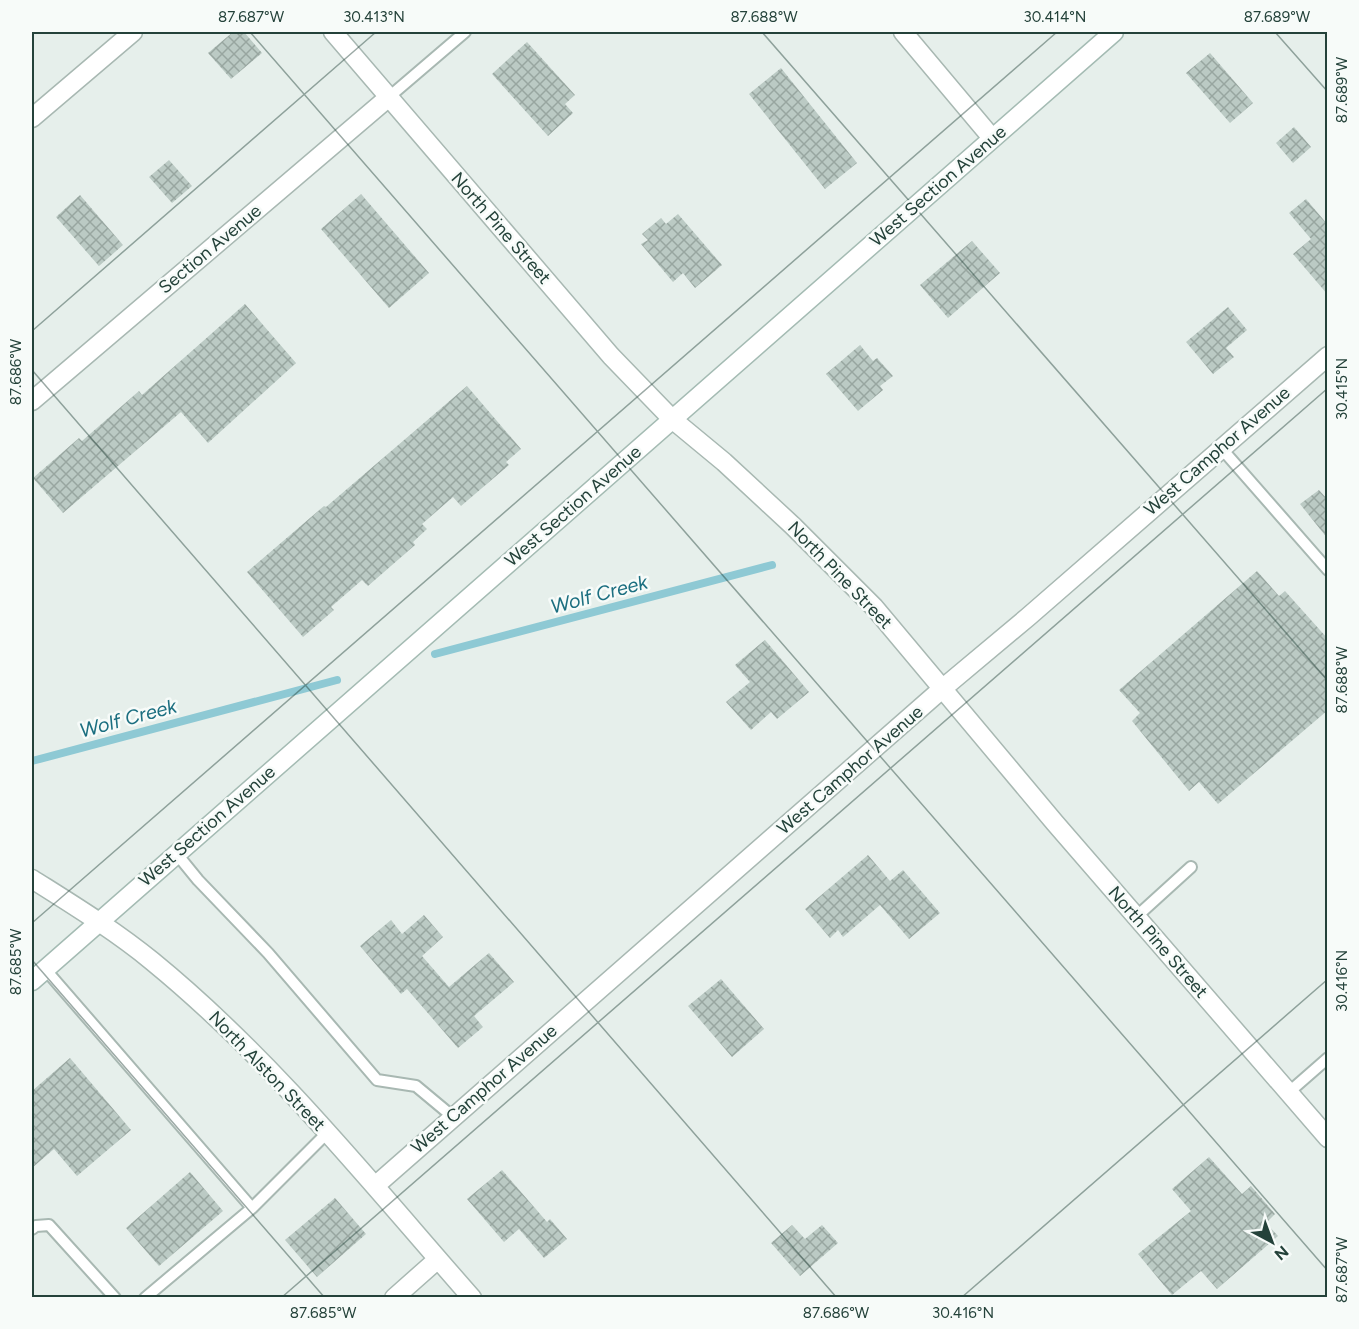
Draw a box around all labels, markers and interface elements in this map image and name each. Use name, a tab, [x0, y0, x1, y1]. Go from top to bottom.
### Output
text: 87.687°W	[218, 8, 285, 26]
text: 30.413°N	[343, 8, 405, 26]
text: 87.688°W	[730, 8, 798, 26]
text: 30.414°N	[1024, 8, 1086, 26]
text: 87.689°W	[1244, 8, 1311, 26]
text: 87.689°W	[1333, 56, 1351, 123]
street label: West Section Avenue	[865, 121, 1011, 251]
street label: North Pine Street	[446, 168, 556, 289]
street label: Section Avenue	[154, 200, 266, 298]
text: 87.686°W	[7, 338, 25, 405]
text: 30.415°N	[1333, 358, 1351, 420]
street label: West Camphor Avenue	[1140, 382, 1295, 520]
street label: West Section Avenue	[500, 441, 646, 571]
street label: North Pine Street	[783, 517, 897, 634]
water label: Wolf Creek	[548, 569, 651, 618]
text: 87.688°W	[1333, 646, 1351, 714]
water label: Wolf Creek	[77, 693, 180, 742]
street label: West Camphor Avenue	[773, 701, 928, 839]
street label: West Section Avenue	[134, 761, 280, 891]
street label: North Pine Street	[1103, 882, 1213, 1003]
text: 87.685°W	[7, 928, 25, 995]
text: 30.416°N	[1333, 950, 1351, 1012]
street label: North Alston Street	[204, 1006, 330, 1136]
street label: West Camphor Avenue	[407, 1020, 562, 1158]
north arrow	[1242, 1212, 1302, 1272]
text: 87.687°W	[1333, 1236, 1351, 1303]
text: N	[1271, 1242, 1292, 1264]
text: 87.685°W	[290, 1304, 357, 1322]
text: 87.686°W	[803, 1304, 870, 1322]
text: 30.416°N	[932, 1304, 994, 1322]

